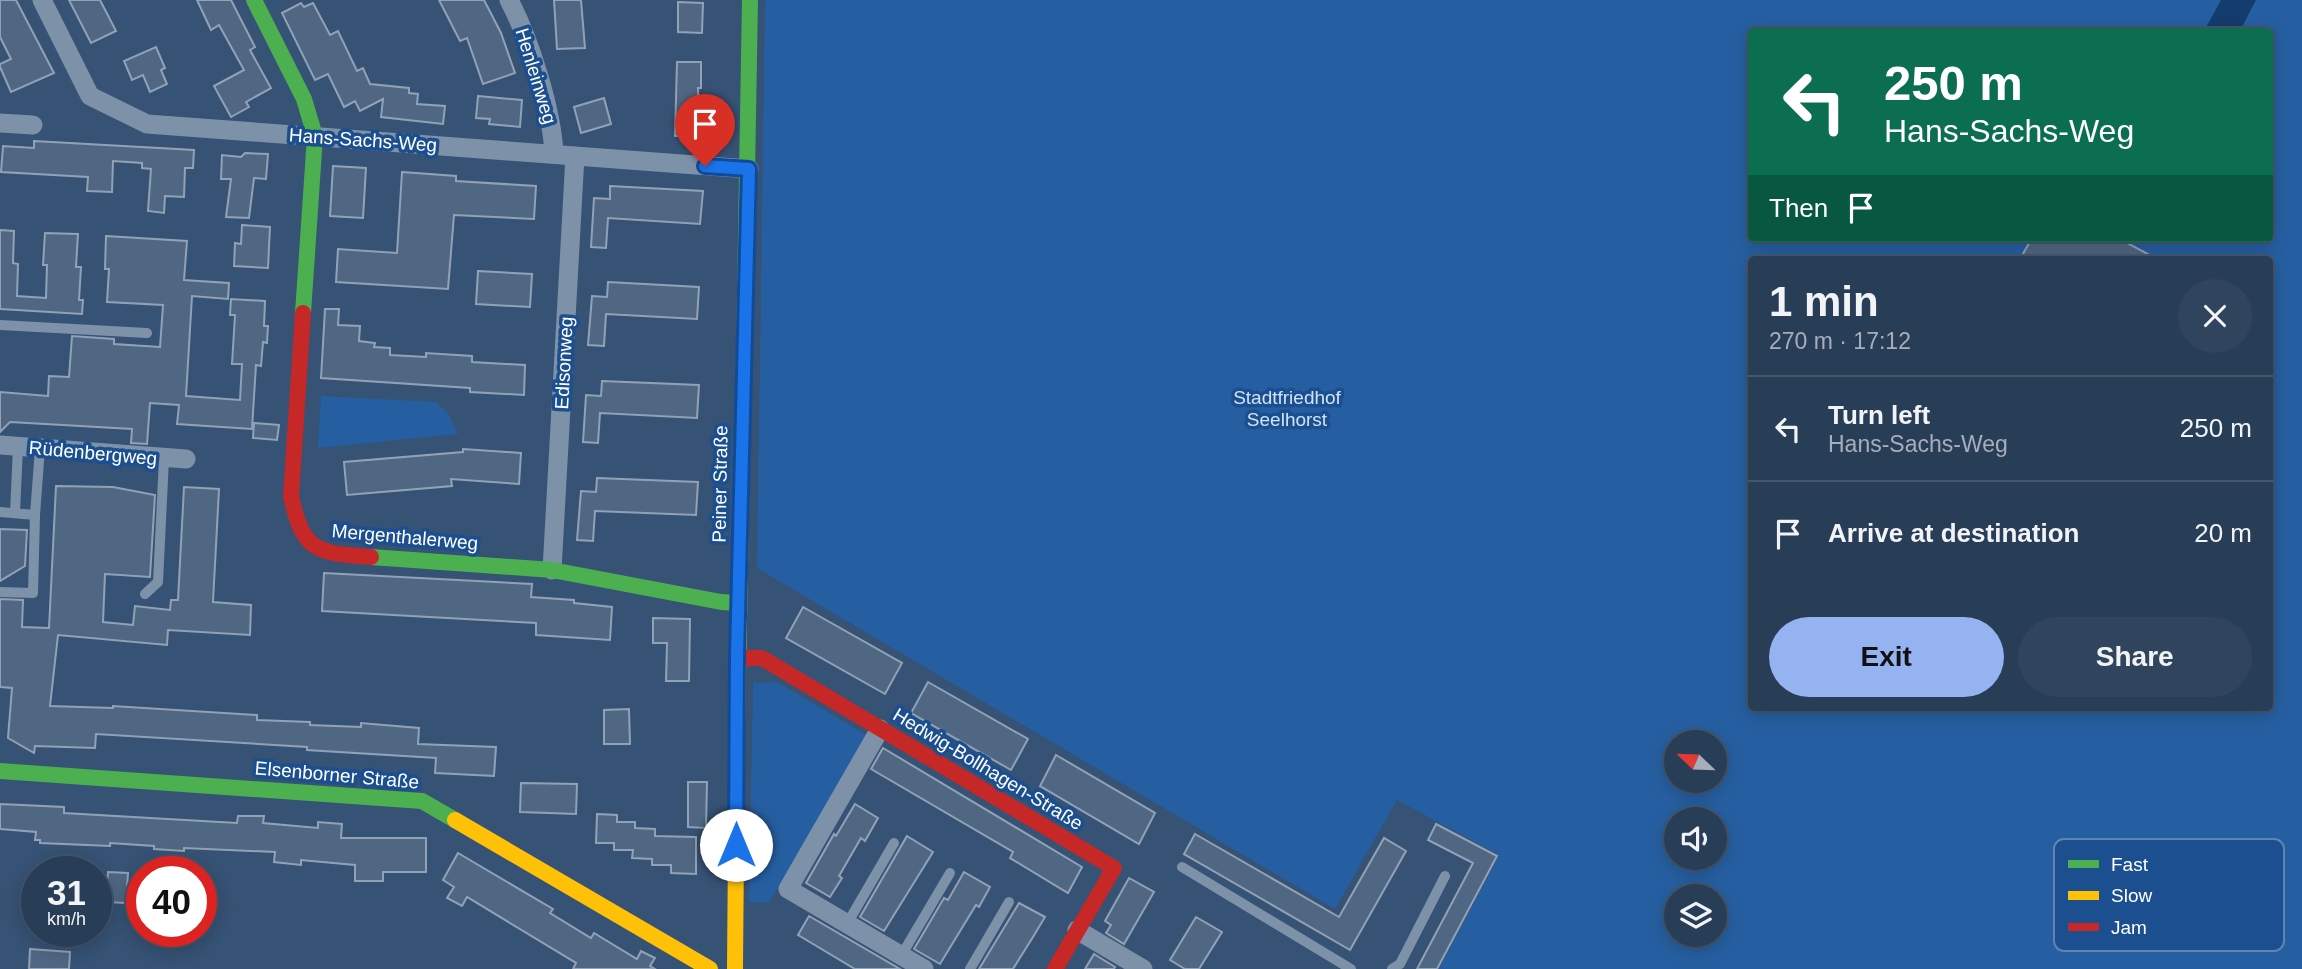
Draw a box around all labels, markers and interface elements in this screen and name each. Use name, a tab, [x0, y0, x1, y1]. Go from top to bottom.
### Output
street label: Henleinweg	[511, 25, 561, 127]
icon: left	[1769, 56, 1860, 147]
text: 250 m	[1884, 56, 2023, 110]
pin	[675, 94, 735, 166]
icon: arrive	[686, 105, 724, 143]
text: Hans-Sachs-Weg	[1884, 113, 2134, 149]
street label: Hans-Sachs-Weg	[288, 124, 438, 156]
icon: arrive	[1842, 189, 1880, 227]
text: Then	[1769, 193, 1828, 223]
text: 1 min	[1769, 278, 1879, 325]
button: close	[2178, 279, 2252, 353]
street label: Edisonweg	[551, 316, 577, 410]
text: 270 m · 17:12	[1769, 328, 1911, 354]
park label: Stadtfriedhof Seelhorst	[1233, 387, 1342, 430]
text: Turn left	[1828, 400, 1930, 430]
icon: left	[1769, 410, 1807, 448]
text: 250 m	[2180, 413, 2252, 443]
street label: Peiner Straße	[708, 425, 732, 543]
text: Hans-Sachs-Weg	[1828, 431, 2008, 457]
street label: Rüdenbergweg	[28, 437, 158, 469]
icon: arrive	[1769, 515, 1807, 553]
text: Arrive at destination	[1828, 518, 2079, 548]
text: 20 m	[2194, 518, 2252, 548]
street label: Mergenthalerweg	[331, 520, 479, 554]
button: Exit	[1769, 617, 2004, 697]
button: Share	[2018, 617, 2252, 697]
street label: Hedwig-Bollhagen-Straße	[889, 704, 1087, 834]
north arrow	[1664, 730, 1727, 793]
map controls	[1664, 730, 1727, 947]
street label: Elsenborner Straße	[254, 757, 420, 793]
button: sound	[1664, 807, 1727, 870]
position arrow	[699, 808, 773, 882]
legend	[2054, 839, 2284, 951]
text: Fast	[2111, 854, 2149, 875]
speed limit sign: 40	[126, 856, 217, 947]
text: 31	[47, 873, 86, 912]
button: layers	[1664, 884, 1727, 947]
text: Slow	[2111, 885, 2152, 906]
text: km/h	[47, 909, 86, 929]
text: Jam	[2111, 917, 2147, 938]

